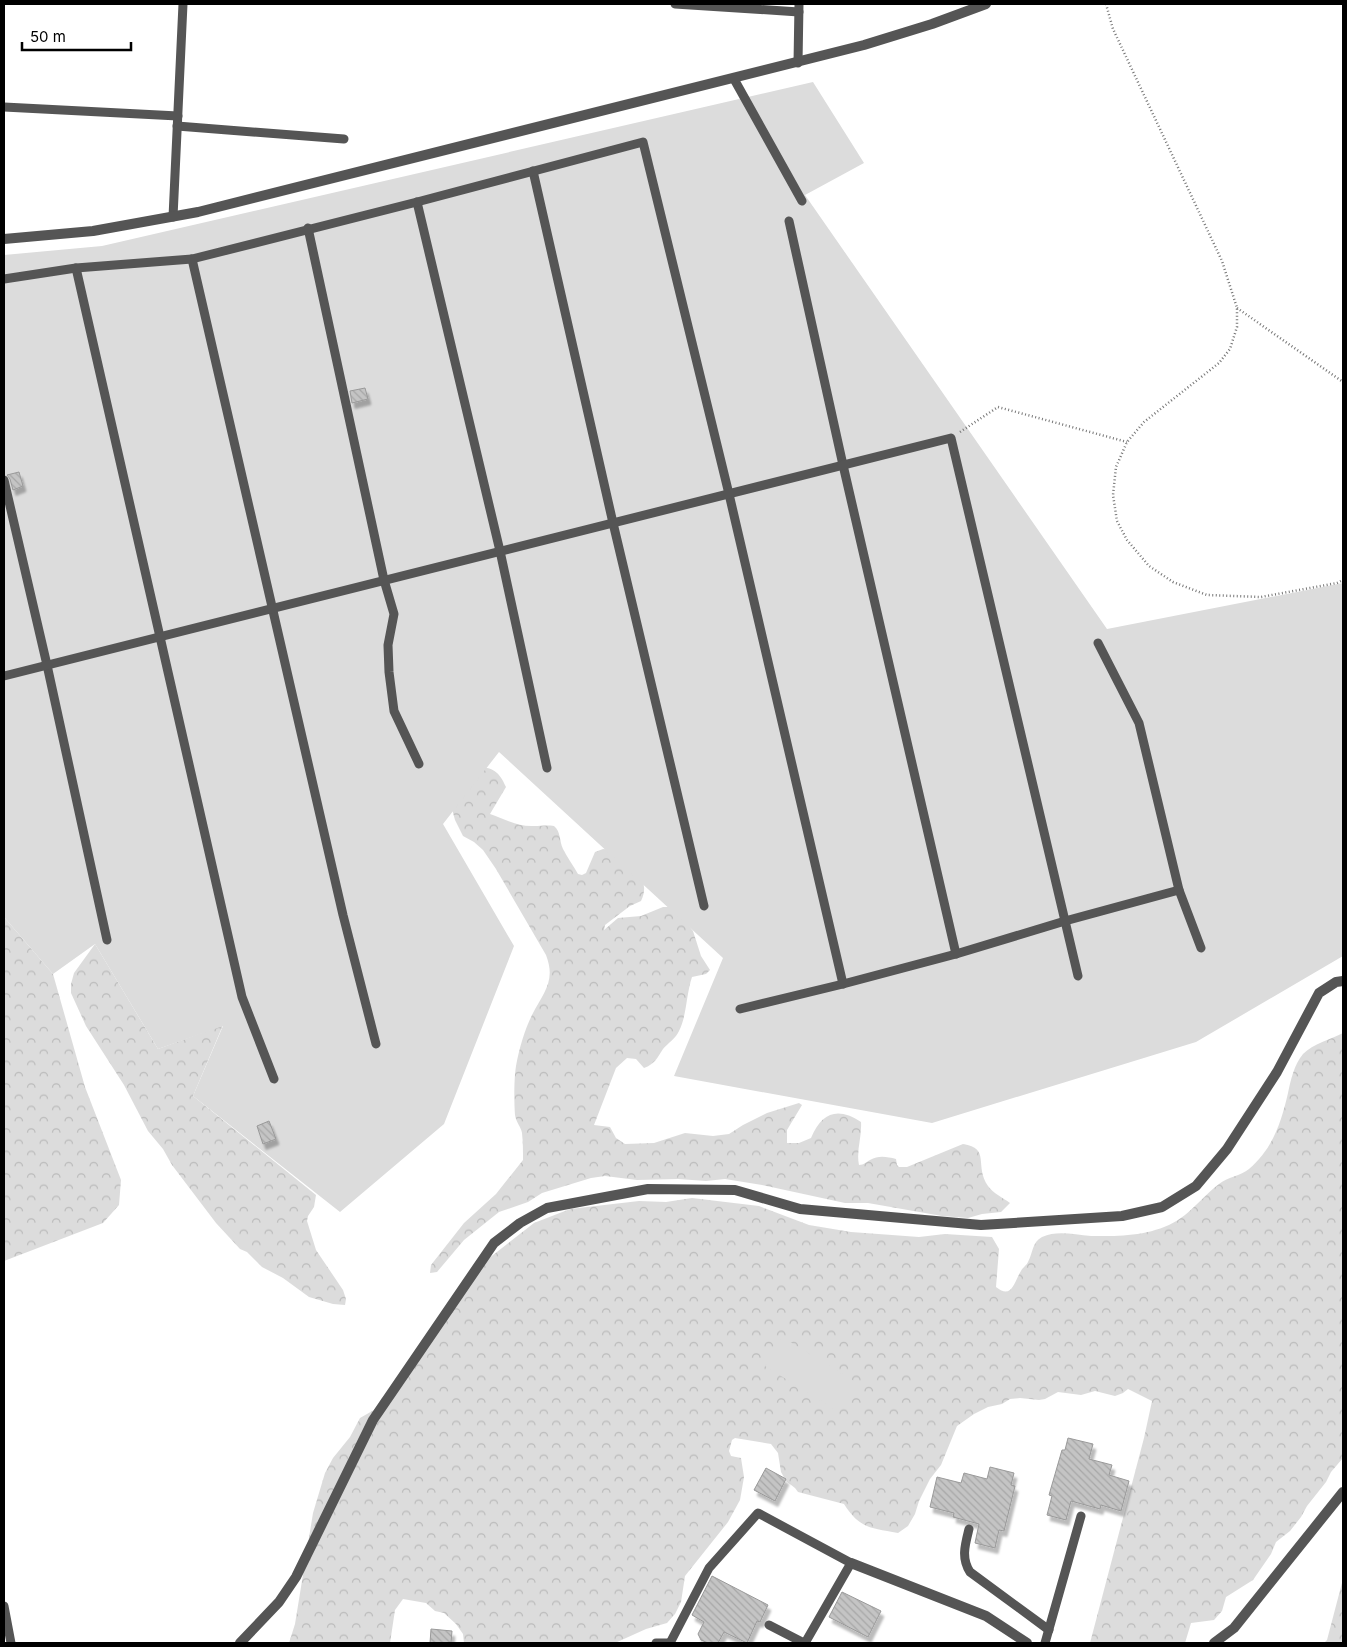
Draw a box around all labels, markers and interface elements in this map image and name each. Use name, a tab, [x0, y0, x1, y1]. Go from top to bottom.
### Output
scale bar	[22, 20, 131, 52]
text: 50 m	[30, 27, 66, 46]

